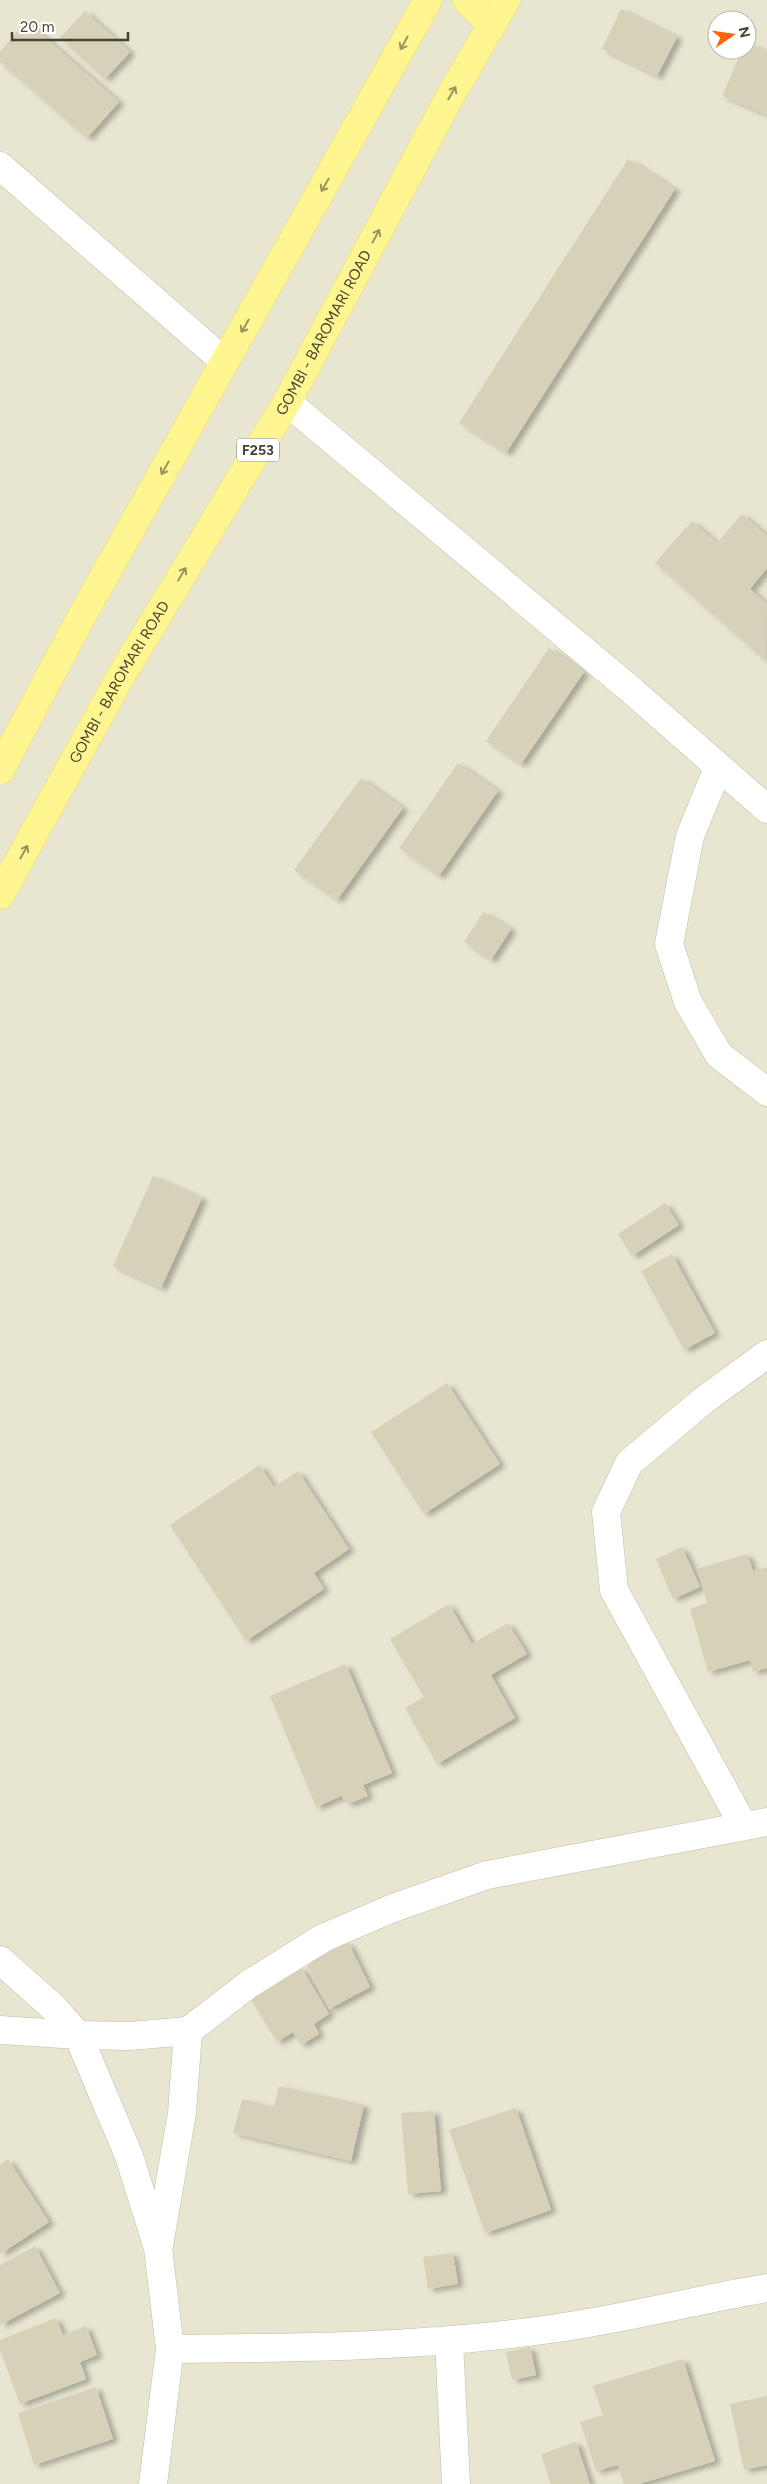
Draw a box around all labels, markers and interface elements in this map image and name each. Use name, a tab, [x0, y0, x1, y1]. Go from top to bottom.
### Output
scale bar	[12, 10, 129, 42]
north arrow	[707, 10, 757, 60]
text: 20 m	[20, 18, 54, 36]
text: N	[735, 25, 754, 39]
one-way arrow	[399, 35, 409, 50]
one-way arrow	[448, 86, 458, 100]
one-way arrow	[320, 177, 330, 191]
one-way arrow	[371, 229, 381, 244]
street label: GOMBI - BAROMARI ROAD	[272, 247, 375, 419]
one-way arrow	[240, 318, 249, 333]
road number: F253	[237, 438, 279, 462]
one-way arrow	[160, 460, 170, 474]
one-way arrow	[178, 568, 188, 582]
street label: GOMBI - BAROMARI ROAD	[65, 598, 173, 767]
one-way arrow	[19, 845, 29, 860]

